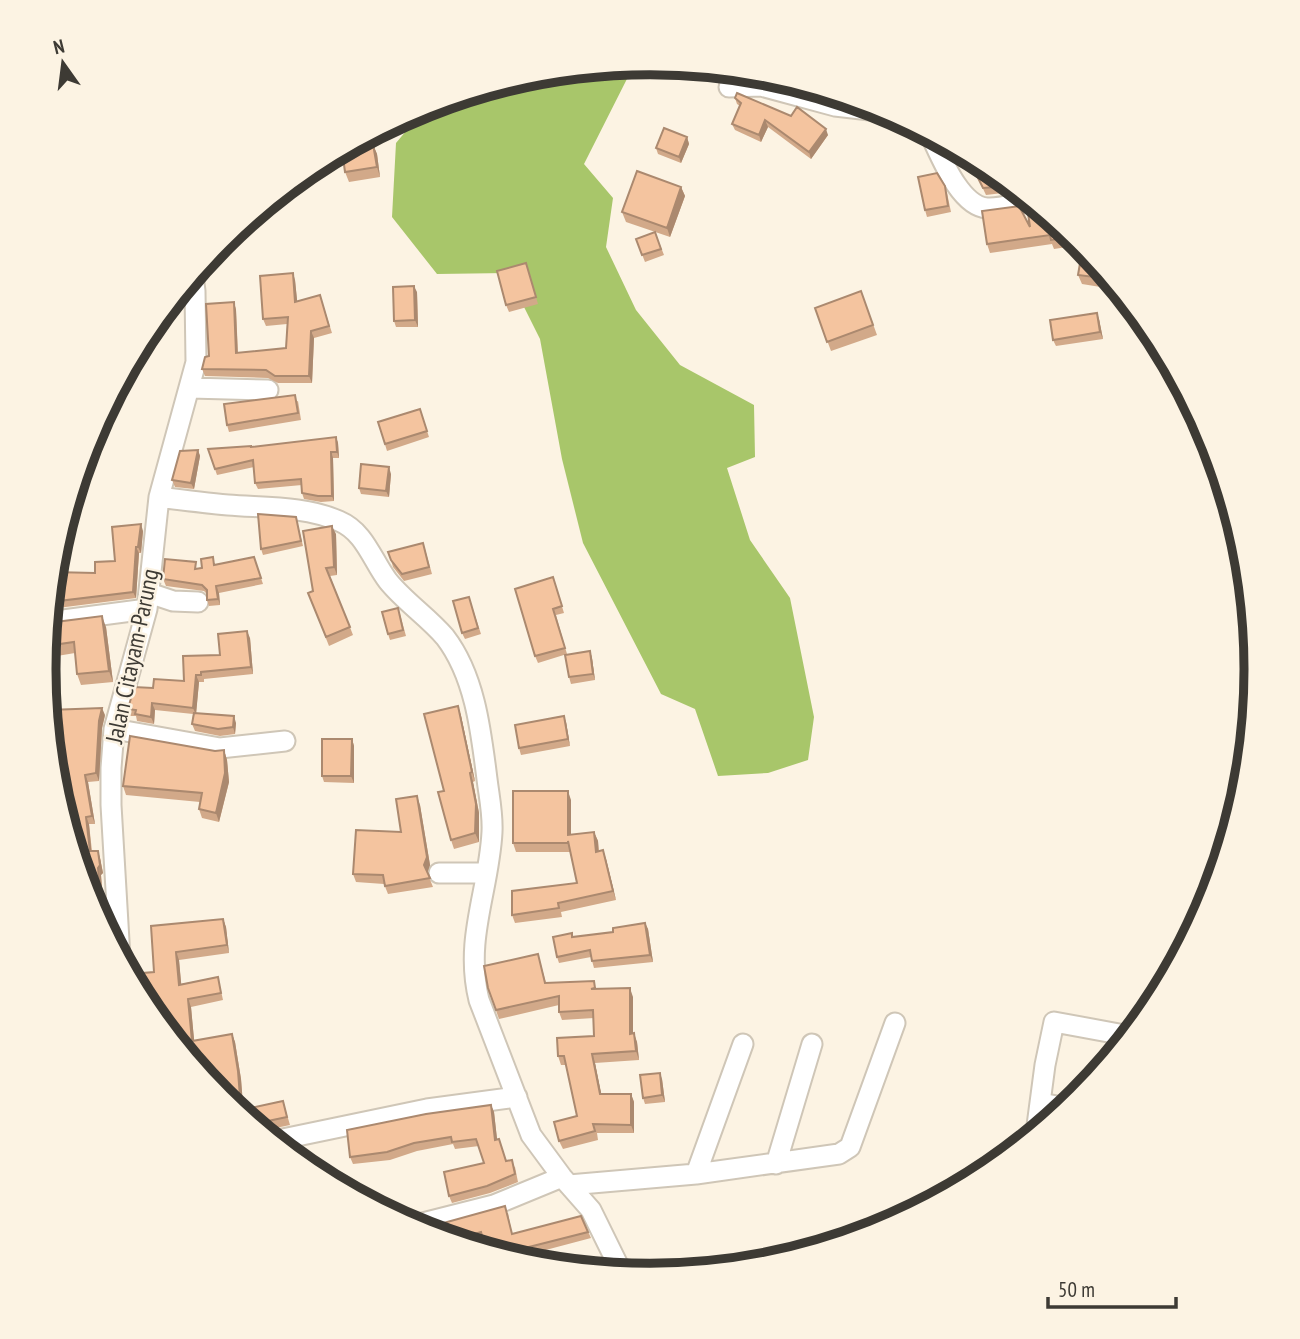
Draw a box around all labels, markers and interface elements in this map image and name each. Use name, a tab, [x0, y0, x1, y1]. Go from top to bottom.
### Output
north arrow	[28, 28, 98, 98]
text: N	[51, 34, 67, 59]
street label: Jalan Citayam-Parung	[98, 566, 166, 747]
scale bar	[1048, 1266, 1176, 1310]
text: 50 m	[1058, 1276, 1095, 1303]

